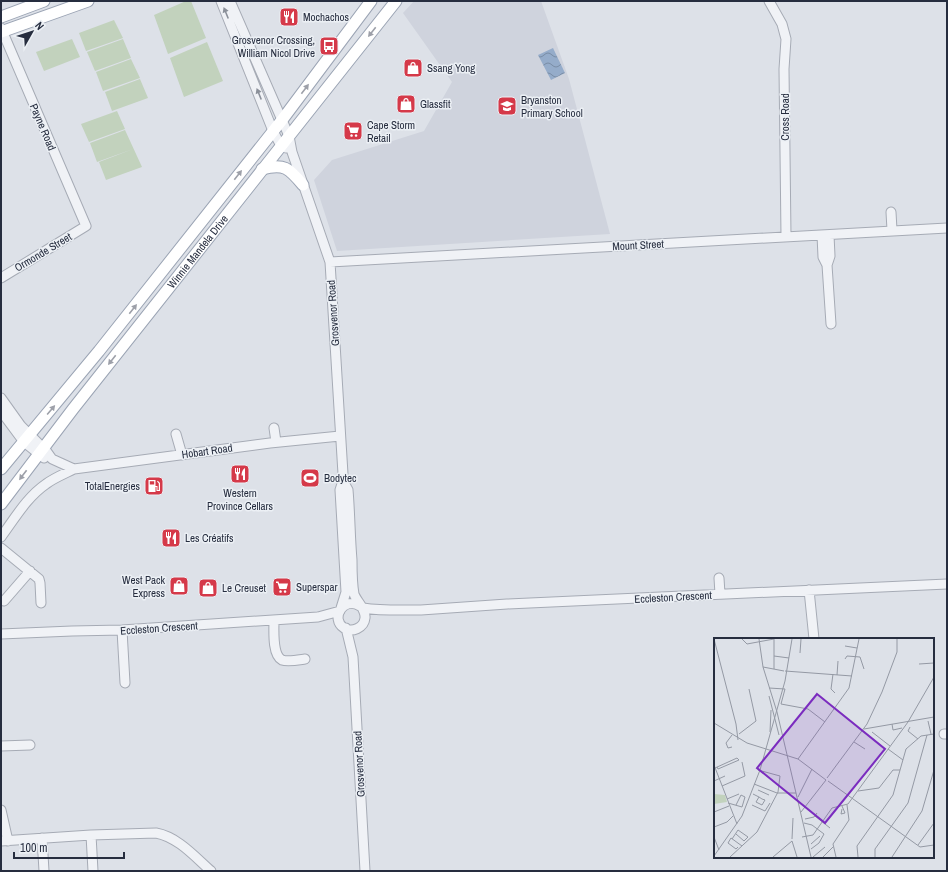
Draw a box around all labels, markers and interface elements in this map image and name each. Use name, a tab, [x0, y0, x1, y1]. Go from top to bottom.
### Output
restaurant icon: Mochachos	[278, 6, 300, 28]
one-way arrow	[223, 8, 229, 19]
place label: Mochachos	[303, 10, 350, 24]
north arrow	[12, 12, 52, 52]
text: N	[32, 19, 47, 33]
one-way arrow	[367, 26, 376, 37]
place label: Grosvenor Crossing, William Nicol Drive	[232, 33, 315, 60]
bus stop icon: Grosvenor Crossing, William Nicol Drive	[318, 35, 340, 57]
shop icon: Ssang Yong	[402, 57, 424, 79]
place label: Ssang Yong	[427, 61, 475, 75]
one-way arrow	[301, 84, 309, 95]
one-way arrow	[255, 88, 261, 100]
shop icon: Glassfit	[395, 93, 417, 115]
place label: Bryanston Primary School	[521, 93, 583, 120]
street label: Cross Road	[778, 93, 792, 141]
school or university icon: Bryanston Primary School	[496, 95, 518, 117]
place label: Glassfit	[420, 97, 451, 111]
street label: Payne Road	[27, 101, 59, 153]
place label: Cape Storm Retail	[367, 118, 415, 145]
supermarket icon: Cape Storm Retail	[342, 120, 364, 142]
one-way arrow	[234, 169, 243, 180]
street label: Winnie Mandela Drive	[164, 212, 231, 291]
street label: Ormonde Street	[12, 229, 75, 275]
street label: Mount Street	[612, 237, 665, 253]
street label: Grosvenor Road	[324, 279, 342, 347]
one-way arrow	[129, 303, 137, 314]
one-way arrow	[108, 354, 117, 365]
one-way arrow	[47, 404, 56, 415]
street label: Hobart Road	[181, 441, 233, 461]
restaurant icon: Western Province Cellars	[229, 463, 251, 485]
sports icon: Bodytec	[299, 467, 321, 489]
one-way arrow	[19, 469, 28, 480]
place label: Bodytec	[324, 471, 357, 485]
fuel station icon: TotalEnergies	[143, 475, 165, 497]
place label: TotalEnergies	[85, 479, 140, 493]
place label: Western Province Cellars	[207, 486, 274, 513]
restaurant icon: Les Créatifs	[160, 527, 182, 549]
place label: Les Créatifs	[185, 531, 234, 545]
place label: West Pack Express	[122, 573, 165, 600]
shop icon: West Pack Express	[168, 575, 190, 597]
supermarket icon: Superspar	[271, 576, 293, 598]
shop icon: Le Creuset	[197, 577, 219, 599]
place label: Superspar	[296, 580, 338, 594]
place label: Le Creuset	[222, 581, 267, 595]
street label: Eccleston Crescent	[634, 588, 713, 606]
street label: Eccleston Crescent	[120, 618, 199, 638]
inset map	[714, 638, 934, 858]
street label: Grosvenor Road	[350, 731, 368, 797]
scale bar	[14, 834, 124, 860]
text: 100 m	[20, 840, 47, 856]

